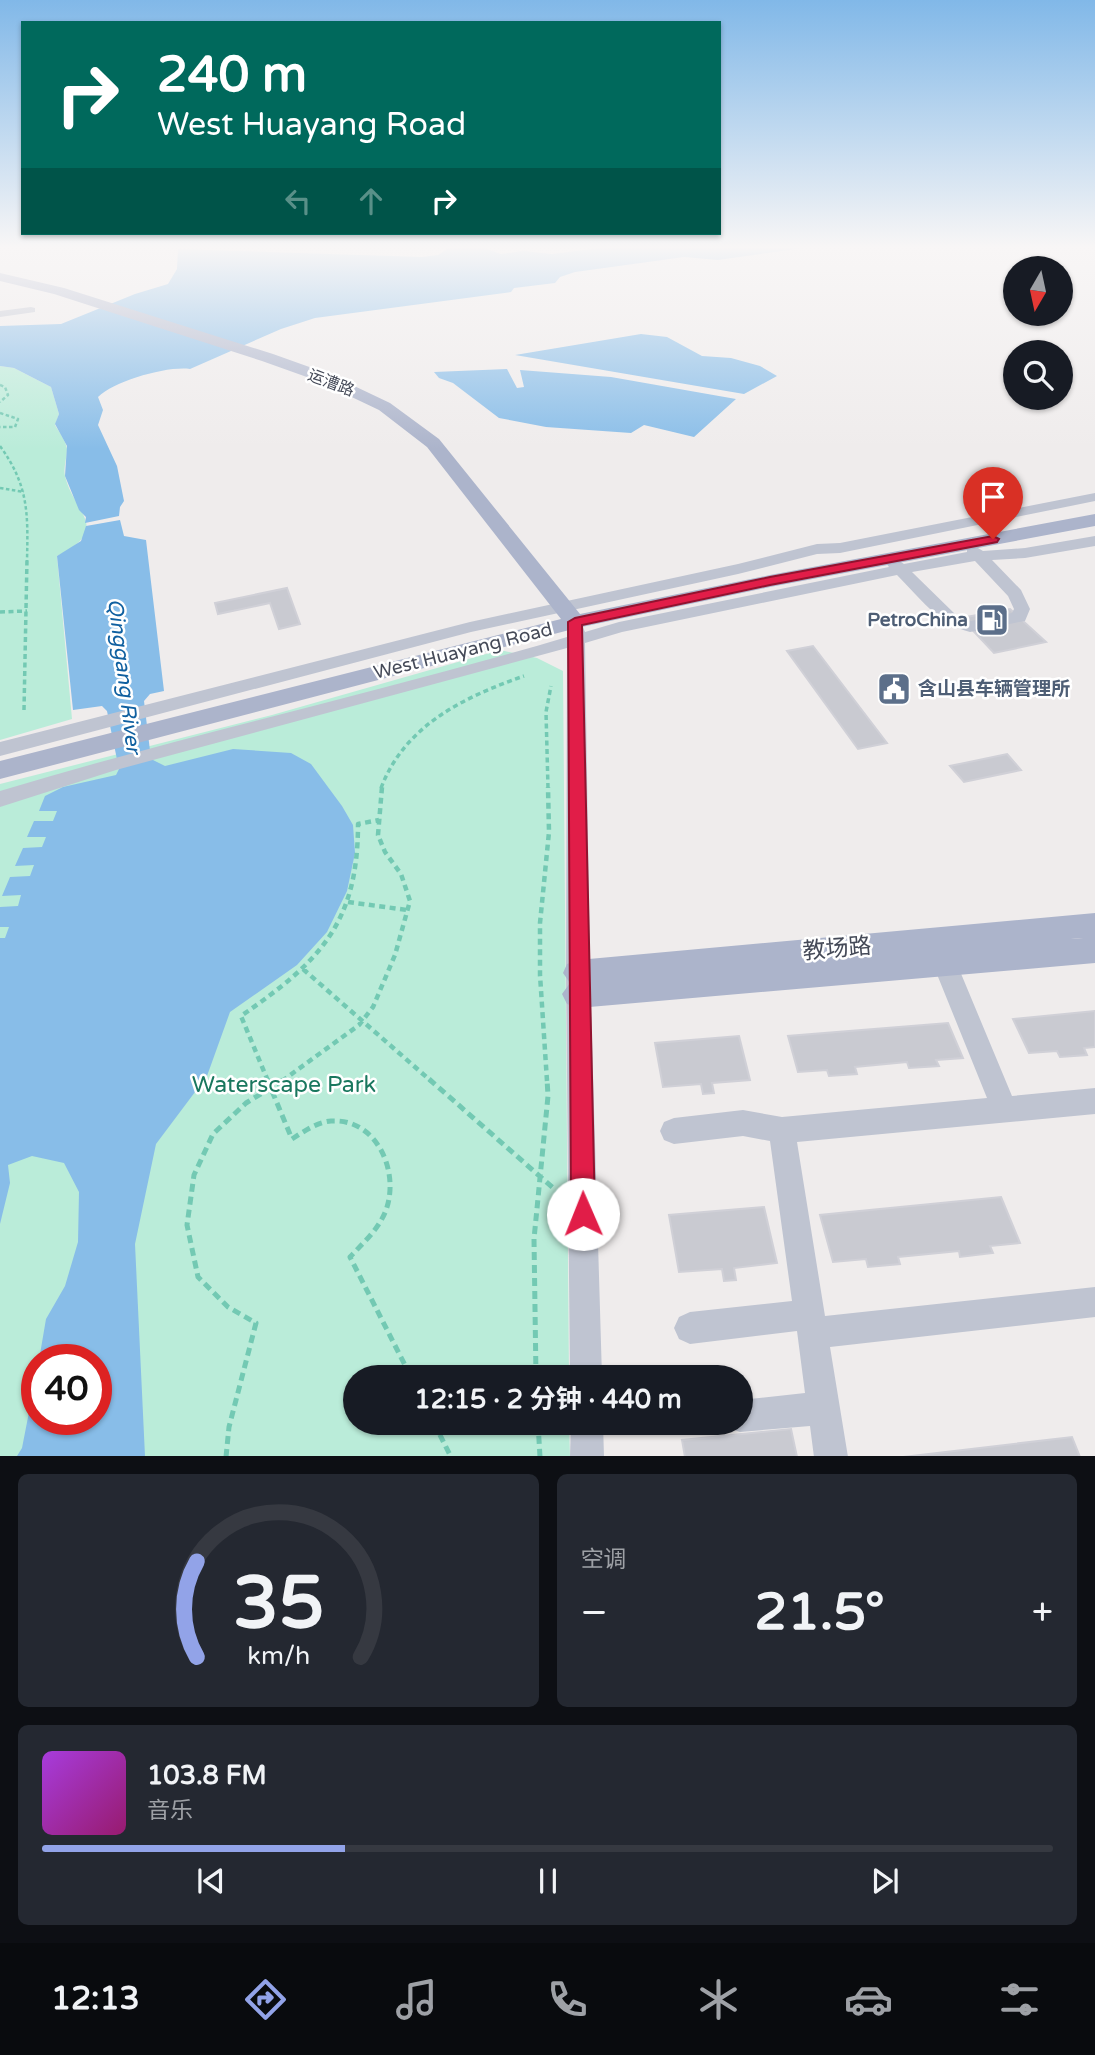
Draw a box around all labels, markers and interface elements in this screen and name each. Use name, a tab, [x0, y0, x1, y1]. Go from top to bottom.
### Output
text: 240 m	[157, 46, 307, 105]
icon: right	[42, 49, 133, 140]
text: West Huayang Road	[157, 106, 466, 144]
icon: left	[279, 182, 317, 220]
icon: ahead	[352, 182, 390, 220]
icon: right	[425, 182, 463, 220]
north arrow	[1003, 256, 1073, 326]
map controls	[1003, 256, 1073, 410]
button: search	[1003, 340, 1073, 410]
street label: 运漕路	[305, 365, 357, 401]
pin	[963, 467, 1023, 539]
icon: arrive	[974, 478, 1012, 516]
water label: Qinggang River	[102, 597, 146, 758]
fuel station icon: PetroChina	[973, 601, 1011, 639]
place label: PetroChina	[867, 609, 968, 631]
street label: West Huayang Road	[371, 618, 555, 684]
public building icon: 含山县车辆管理所	[875, 670, 913, 708]
place label: 含山县车辆管理所	[918, 678, 1070, 700]
street label: 教场路	[801, 932, 873, 966]
park label: Waterscape Park	[192, 1071, 376, 1099]
position arrow	[546, 1177, 620, 1251]
speed limit sign: 40	[21, 1344, 112, 1435]
text: 12:15 · 2 分钟 · 440 m	[414, 1384, 682, 1415]
text: 空调	[581, 1546, 627, 1574]
text: 35	[233, 1560, 324, 1648]
text: 21.5°	[755, 1581, 885, 1644]
text: −	[581, 1590, 608, 1636]
text: +	[1032, 1590, 1053, 1636]
text: km/h	[247, 1640, 310, 1670]
text: 103.8 FM	[147, 1760, 267, 1791]
text: 音乐	[147, 1797, 193, 1825]
icon: previous	[192, 1862, 230, 1900]
icon: pause	[529, 1862, 567, 1900]
icon: next	[866, 1862, 904, 1900]
icon: directions	[241, 1975, 290, 2024]
icon: music	[392, 1975, 441, 2024]
icon: phone	[543, 1975, 592, 2024]
icon: climate	[694, 1975, 743, 2024]
icon: car	[844, 1975, 893, 2024]
icon: filters	[995, 1975, 1044, 2024]
text: 12:13	[51, 1980, 140, 2018]

